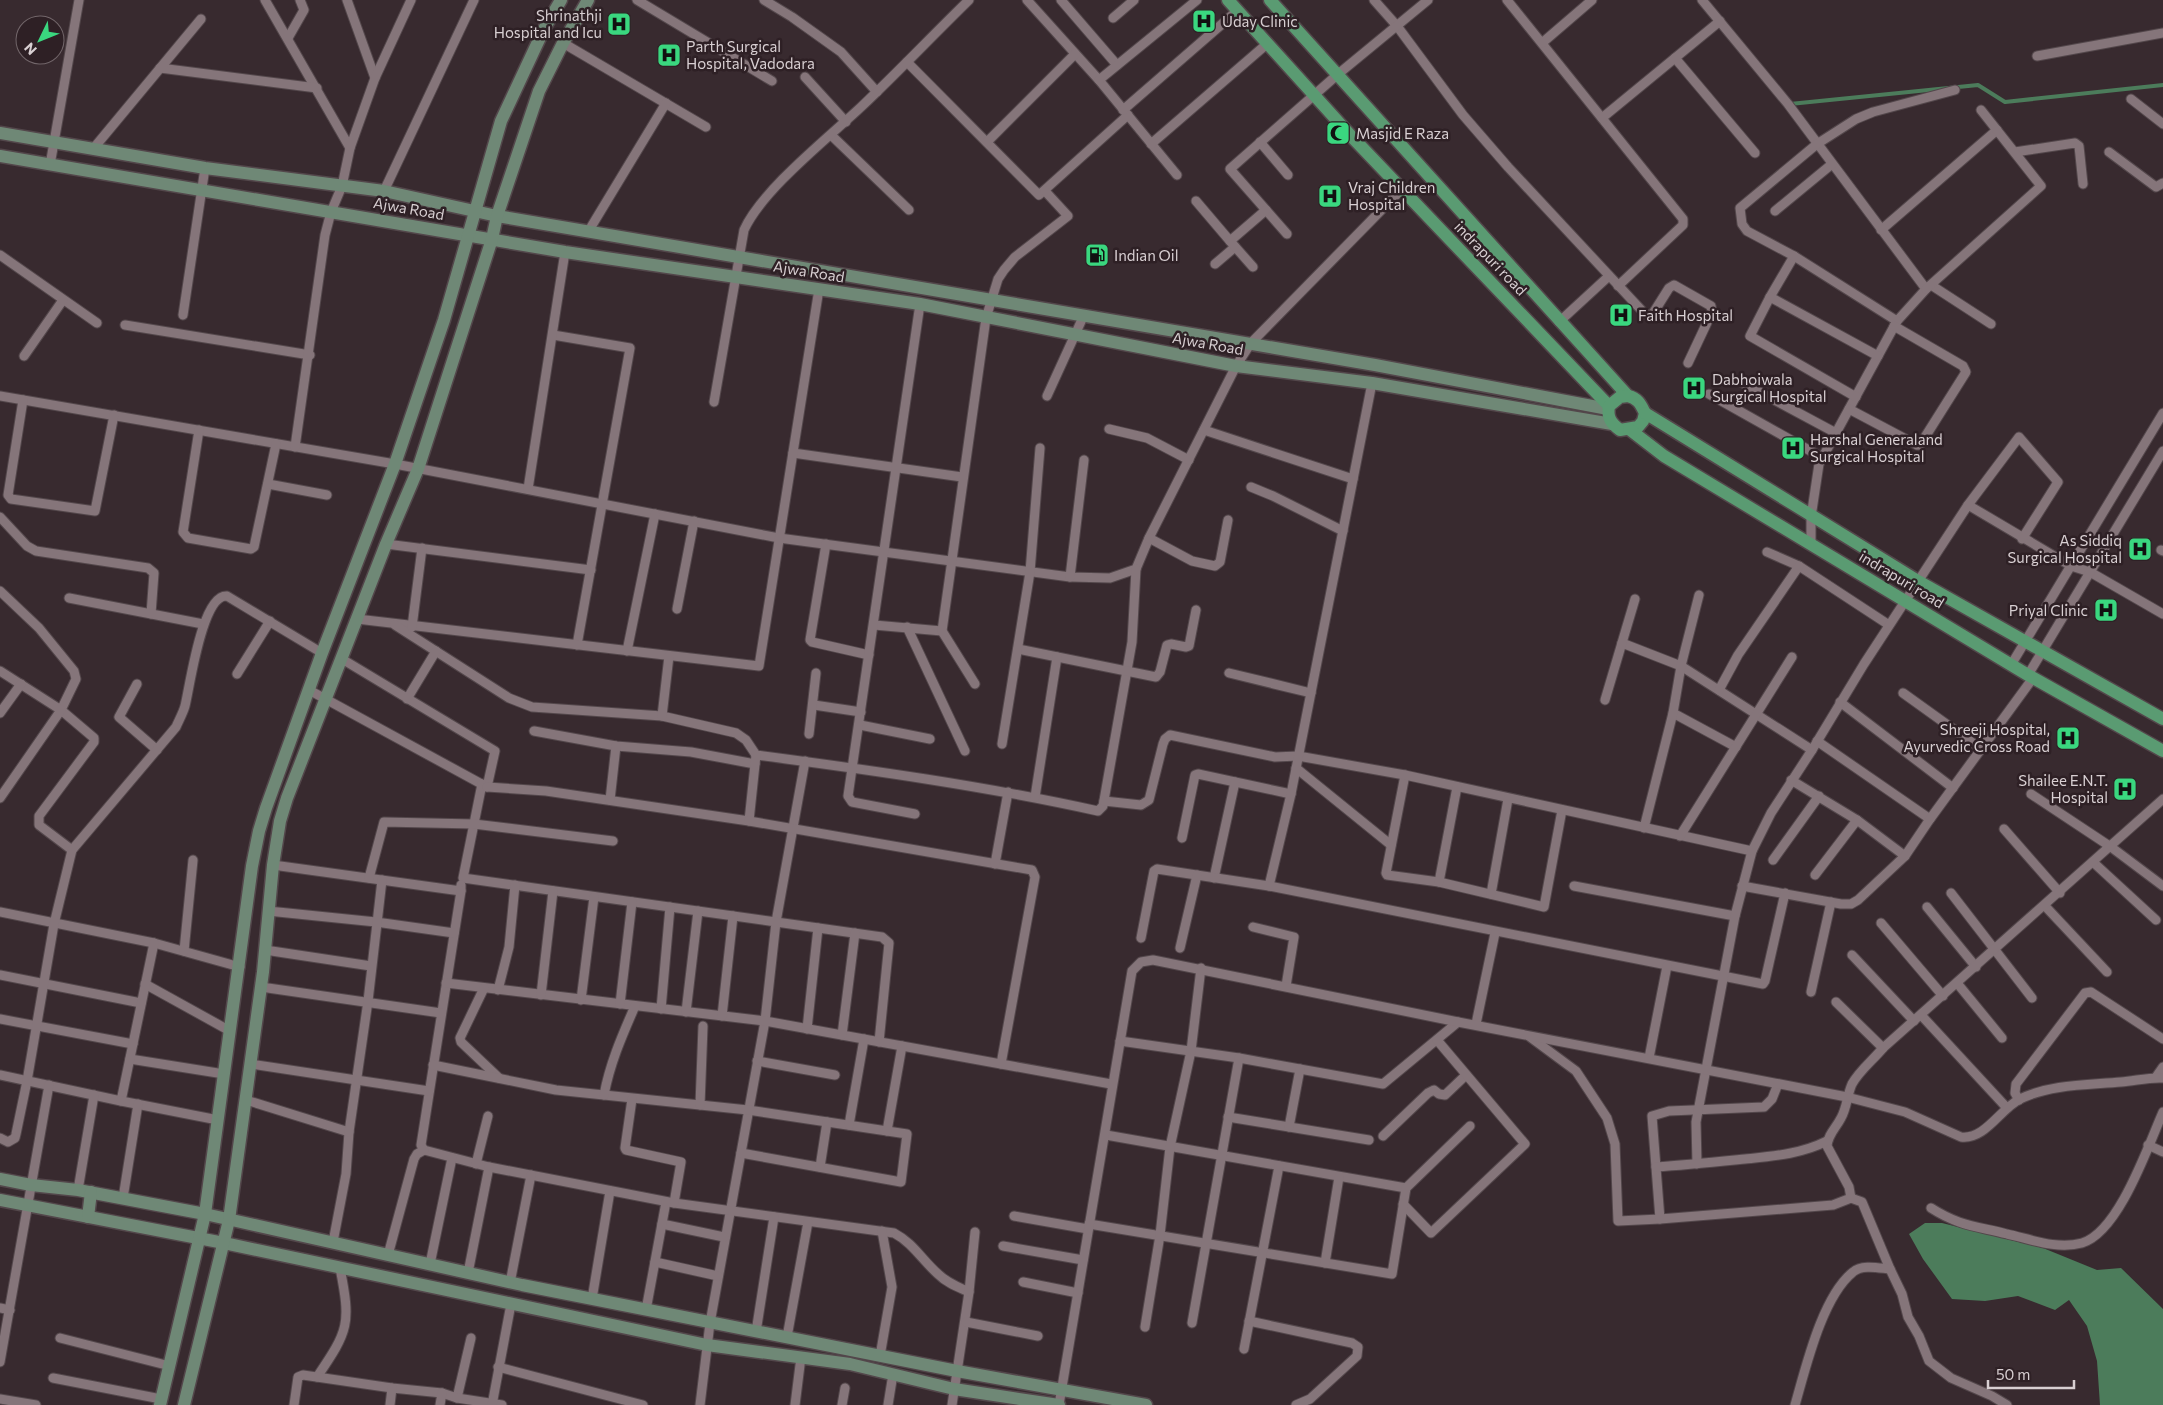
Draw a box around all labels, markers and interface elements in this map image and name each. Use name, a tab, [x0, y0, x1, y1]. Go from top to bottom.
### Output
place label: Shrinathji Hospital and Icu	[494, 6, 602, 41]
hospital icon: Uday Clinic	[1191, 8, 1217, 34]
hospital icon: Shrinathji Hospital and Icu	[606, 11, 632, 37]
place label: Uday Clinic	[1222, 12, 1298, 30]
north arrow	[15, 15, 65, 65]
place label: Parth Surgical Hospital, Vadodara	[686, 37, 815, 72]
text: N	[20, 40, 40, 59]
hospital icon: Parth Surgical Hospital, Vadodara	[656, 42, 682, 68]
mosque icon: Masjid E Raza	[1325, 120, 1351, 146]
place label: Masjid E Raza	[1356, 124, 1449, 142]
place label: Vraj Children Hospital	[1348, 178, 1435, 213]
hospital icon: Vraj Children Hospital	[1317, 183, 1343, 209]
street label: Ajwa Road	[372, 193, 446, 223]
street label: indrapuri road	[1451, 217, 1531, 299]
fuel station icon: Indian Oil	[1084, 242, 1110, 268]
place label: Indian Oil	[1114, 246, 1179, 264]
street label: Ajwa Road	[772, 256, 846, 286]
hospital icon: Faith Hospital	[1608, 302, 1634, 328]
place label: Faith Hospital	[1638, 306, 1733, 324]
street label: Ajwa Road	[1171, 328, 1245, 358]
place label: Dabhoiwala Surgical Hospital	[1712, 370, 1827, 405]
hospital icon: Dabhoiwala Surgical Hospital	[1681, 375, 1707, 401]
place label: Harshal Generaland Surgical Hospital	[1810, 430, 1943, 465]
hospital icon: Harshal Generaland Surgical Hospital	[1780, 435, 1806, 461]
place label: As Siddiq Surgical Hospital	[2007, 531, 2122, 566]
hospital icon: As Siddiq Surgical Hospital	[2127, 536, 2153, 562]
street label: indrapuri road	[1856, 547, 1948, 611]
hospital icon: Priyal Clinic	[2093, 597, 2119, 623]
place label: Priyal Clinic	[2009, 601, 2088, 619]
place label: Shreeji Hospital, Ayurvedic Cross Road	[1904, 720, 2050, 755]
hospital icon: Shreeji Hospital, Ayurvedic Cross Road	[2055, 725, 2081, 751]
place label: Shailee E.N.T. Hospital	[2018, 771, 2108, 806]
hospital icon: Shailee E.N.T. Hospital	[2112, 776, 2138, 802]
scale bar	[1988, 1358, 2074, 1390]
text: 50 m	[1996, 1365, 2030, 1383]

